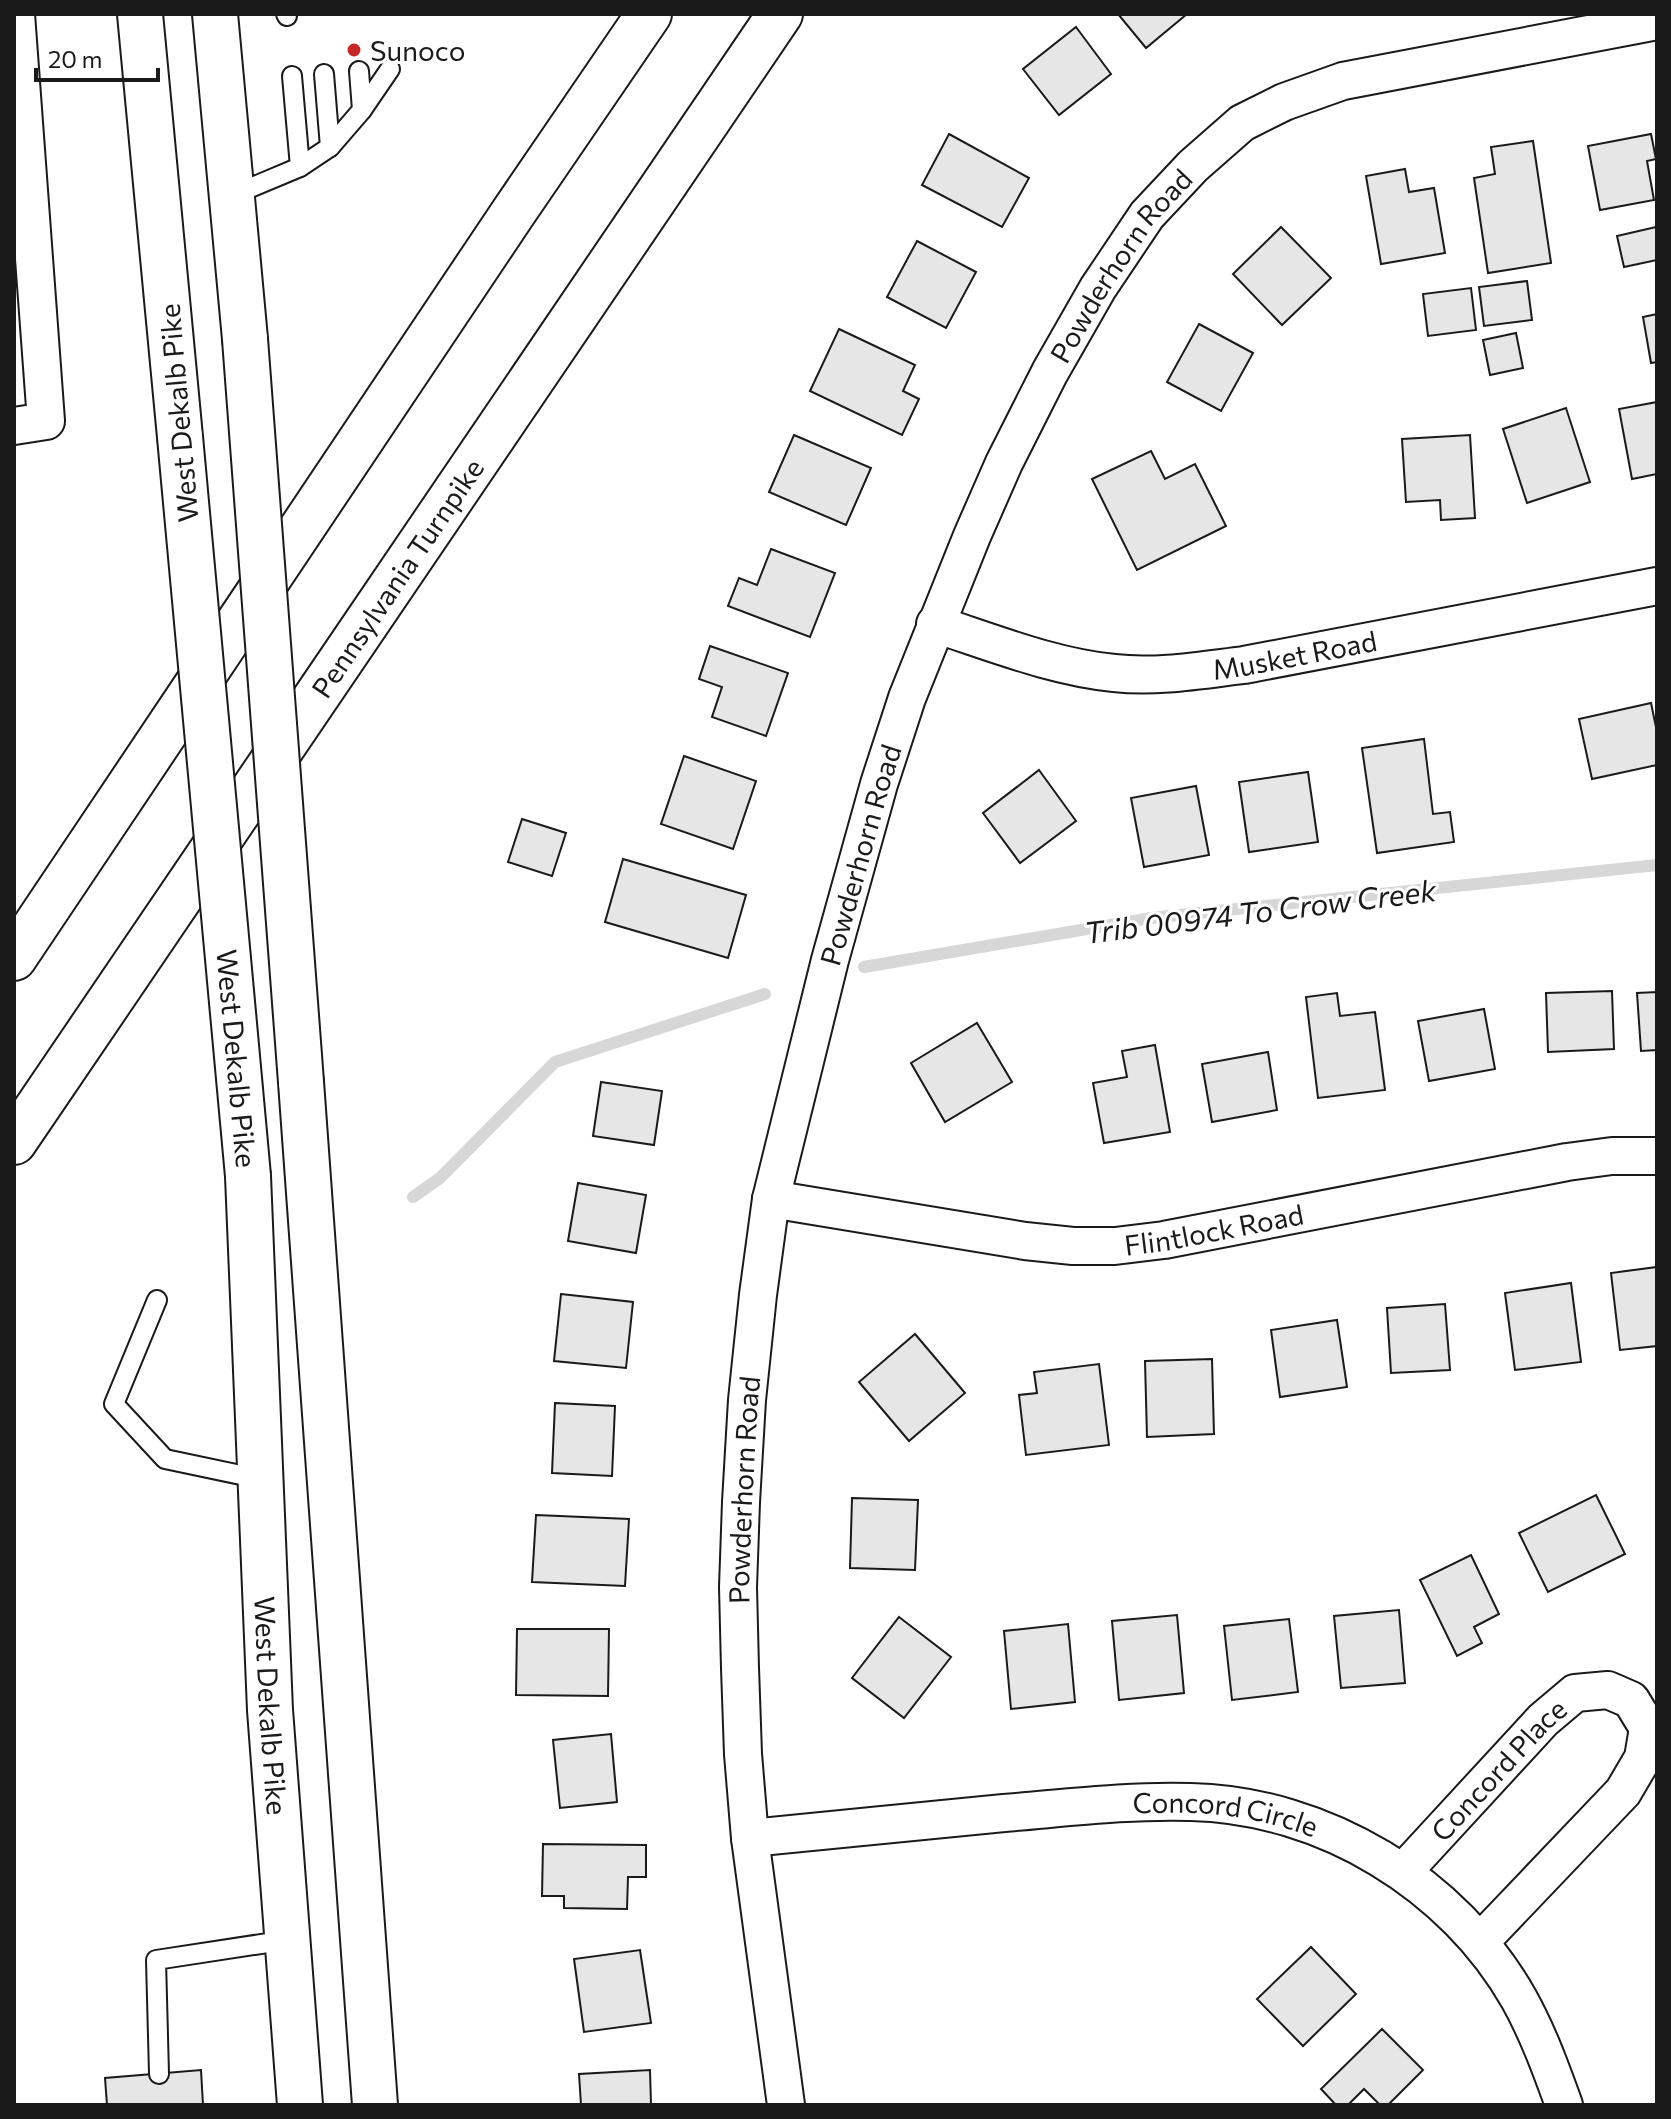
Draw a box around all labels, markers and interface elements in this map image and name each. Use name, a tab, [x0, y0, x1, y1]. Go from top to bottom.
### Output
scale bar	[36, 32, 158, 82]
place label: Sunoco	[370, 33, 465, 67]
marker: Sunoco	[345, 41, 363, 59]
text: 20 m	[48, 44, 102, 73]
street label: Powderhorn Road	[1042, 161, 1199, 368]
street label: West Dekalb Pike	[152, 302, 204, 524]
street label: Pennsylvania Turnpike	[304, 452, 490, 704]
street label: Musket Road	[1210, 623, 1379, 686]
street label: Powderhorn Road	[812, 740, 908, 969]
water label: Trib 00974 To Crow Creek	[1082, 870, 1439, 950]
street label: West Dekalb Pike	[210, 948, 264, 1169]
street label: Flintlock Road	[1122, 1196, 1306, 1262]
street label: Powderhorn Road	[721, 1374, 766, 1604]
street label: West Dekalb Pike	[248, 1595, 295, 1816]
street label: Concord Place	[1423, 1691, 1573, 1848]
street label: Concord Circle	[1132, 1785, 1323, 1843]

